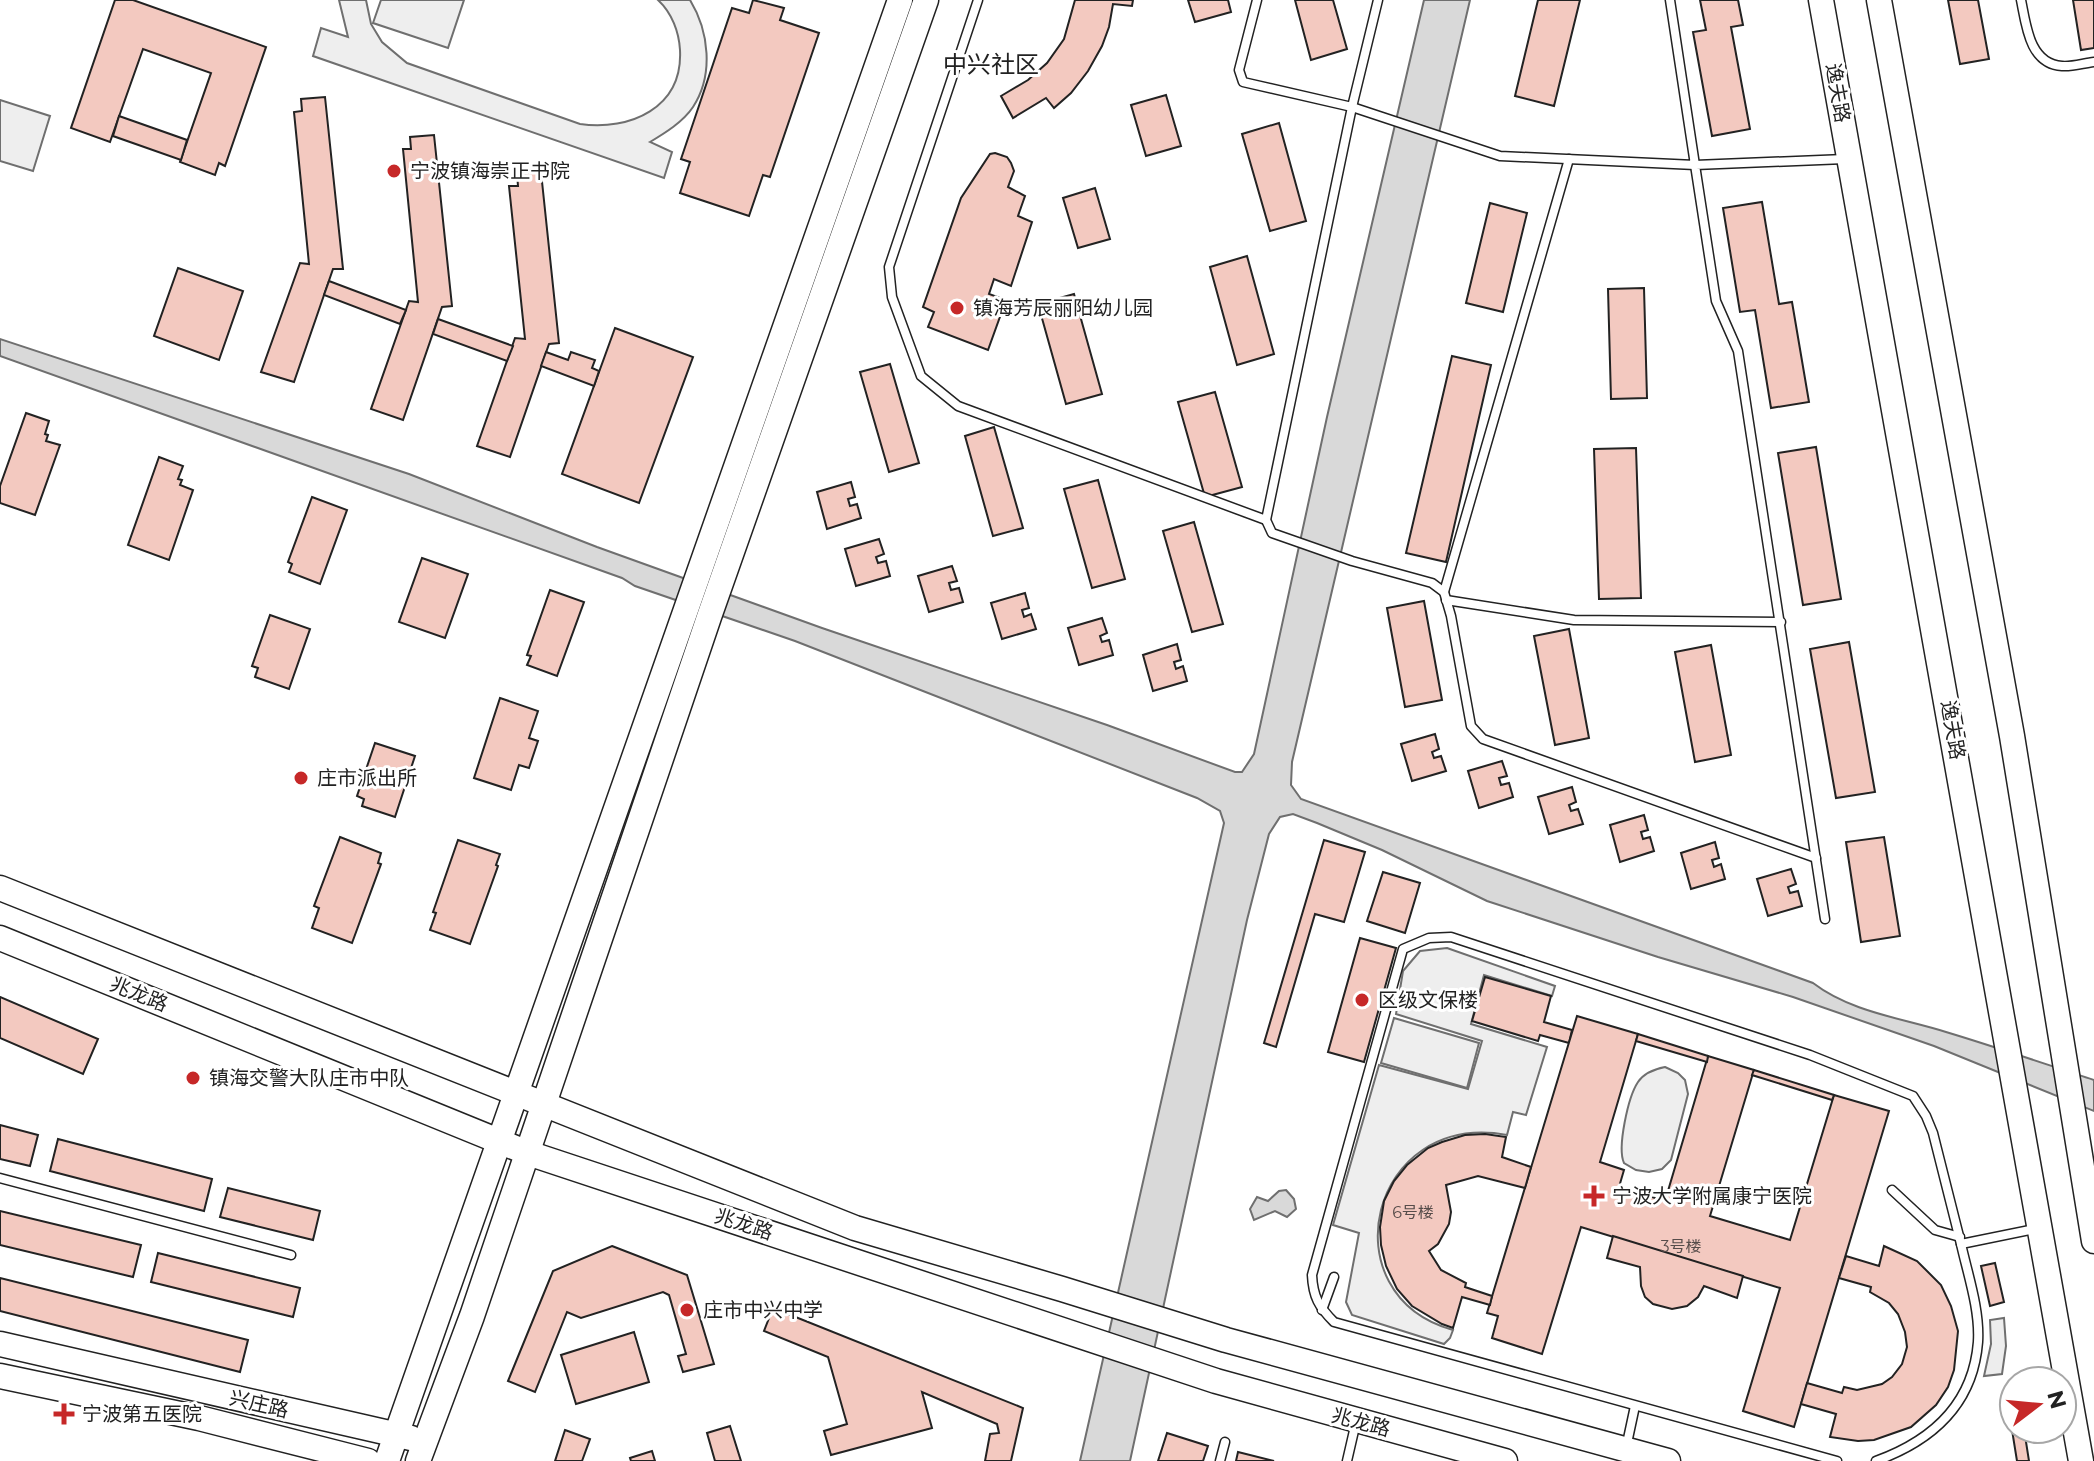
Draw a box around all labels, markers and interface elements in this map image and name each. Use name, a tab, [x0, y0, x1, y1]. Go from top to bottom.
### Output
district label: 中兴社区	[943, 50, 1039, 79]
street label: 逸夫路	[1821, 61, 1855, 125]
place label: 宁波镇海崇正书院	[410, 159, 570, 183]
marker: 宁波镇海崇正书院	[385, 162, 403, 180]
place label: 镇海芳辰丽阳幼儿园	[973, 296, 1153, 320]
marker: 镇海芳辰丽阳幼儿园	[948, 299, 966, 317]
street label: 逸夫路	[1936, 698, 1970, 762]
place label: 庄市派出所	[317, 766, 417, 790]
marker: 庄市派出所	[292, 769, 310, 787]
street label: 兆龙路	[107, 972, 171, 1016]
place label: 区级文保楼	[1378, 988, 1478, 1012]
marker: 区级文保楼	[1353, 991, 1371, 1009]
place label: 镇海交警大队庄市中队	[209, 1066, 409, 1090]
marker: 镇海交警大队庄市中队	[184, 1069, 202, 1087]
place label: 宁波大学附属康宁医院	[1612, 1184, 1812, 1208]
marker: 宁波大学附属康宁医院	[1583, 1185, 1605, 1207]
street label: 兆龙路	[712, 1203, 776, 1245]
house number: 6号楼	[1392, 1203, 1434, 1222]
house number: 3号楼	[1660, 1237, 1702, 1256]
place label: 庄市中兴中学	[703, 1298, 823, 1322]
marker: 庄市中兴中学	[678, 1301, 696, 1319]
north arrow	[1998, 1365, 2078, 1445]
street label: 兴庄路	[227, 1386, 291, 1422]
text: N	[2041, 1387, 2072, 1412]
place label: 宁波第五医院	[82, 1402, 202, 1426]
marker: 宁波第五医院	[53, 1403, 75, 1425]
street label: 兆龙路	[1329, 1403, 1393, 1441]

